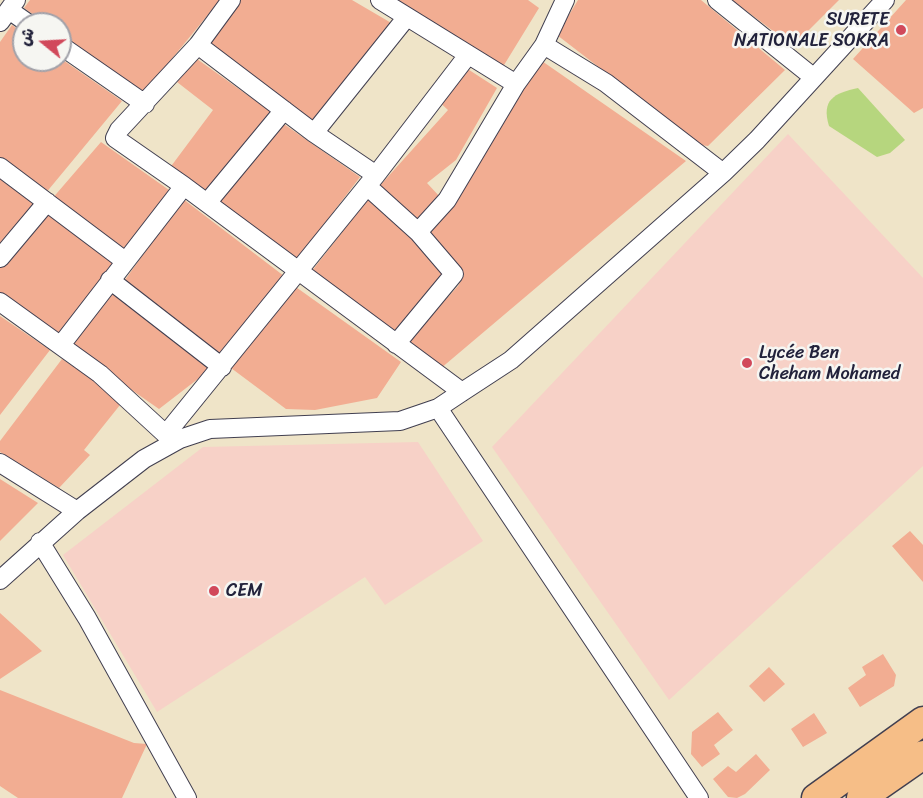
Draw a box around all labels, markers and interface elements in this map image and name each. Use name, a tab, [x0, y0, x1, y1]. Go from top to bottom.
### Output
place label: SURETE NATIONALE SOKRA	[734, 9, 889, 52]
north arrow	[12, 12, 72, 72]
marker: SURETE NATIONALE SOKRA	[894, 23, 908, 37]
text: ش	[10, 24, 43, 50]
place label: Lycée Ben Cheham Mohamed	[759, 342, 900, 385]
marker: Lycée Ben Cheham Mohamed	[740, 356, 754, 370]
place label: CEM	[226, 580, 263, 602]
marker: CEM	[207, 584, 221, 598]

